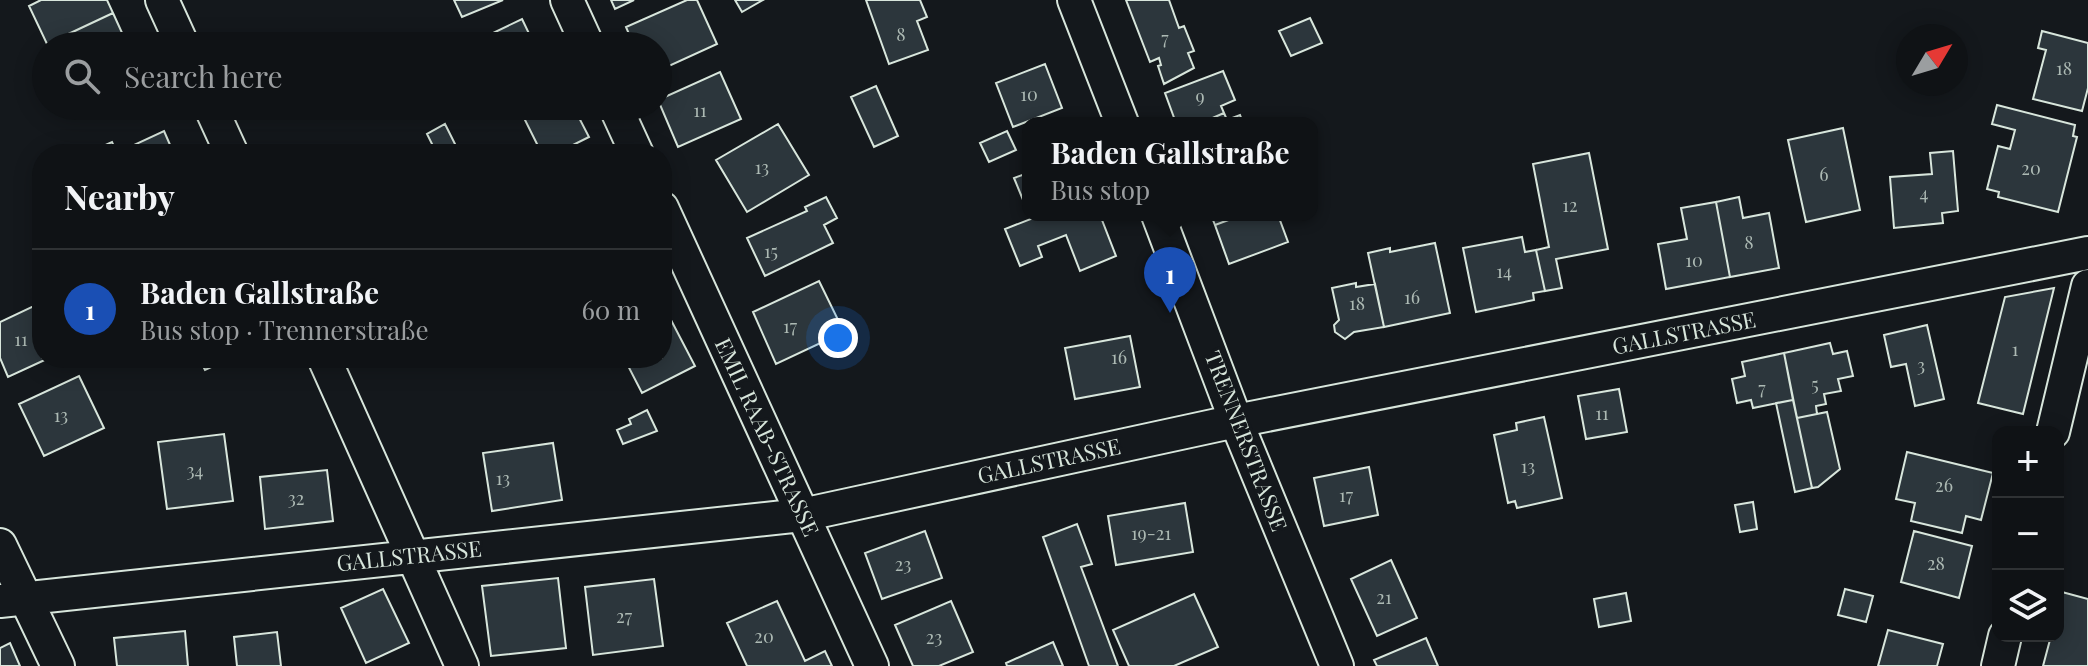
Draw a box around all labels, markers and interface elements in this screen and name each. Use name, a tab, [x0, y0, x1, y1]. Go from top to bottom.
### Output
house number: 8	[896, 22, 906, 46]
north arrow	[1896, 24, 1968, 96]
house number: 7	[1161, 26, 1169, 50]
search box	[32, 32, 672, 120]
icon: search	[60, 54, 104, 98]
text: Search here	[124, 56, 283, 96]
house number: 18	[2056, 56, 2072, 80]
house number: 10	[1020, 82, 1038, 106]
house number: 9	[1195, 84, 1205, 108]
house number: 11	[693, 98, 707, 122]
popup	[1022, 117, 1318, 221]
text: Baden Gallstraße	[1050, 132, 1290, 172]
house number: 13	[755, 155, 769, 179]
house number: 20	[2021, 156, 2041, 180]
house number: 6	[1819, 162, 1829, 186]
text: Bus stop	[1050, 172, 1150, 207]
text: Nearby	[64, 173, 175, 219]
house number: 4	[1920, 181, 1929, 205]
house number: 12	[1562, 193, 1578, 217]
house number: 8	[1744, 230, 1754, 254]
house number: 15	[764, 239, 778, 263]
pin: 1	[1144, 247, 1196, 313]
house number: 10	[1685, 248, 1703, 272]
house number: 14	[1496, 259, 1512, 283]
text: Baden Gallstraße	[140, 272, 379, 312]
house number: 16	[1404, 285, 1420, 309]
house number: 18	[1349, 291, 1365, 315]
text: 1	[85, 292, 95, 327]
text: 60 m	[581, 292, 640, 327]
street label: GALLSTRASSE	[1609, 303, 1758, 361]
text: Bus stop · Trennerstraße	[140, 312, 429, 347]
house number: 17	[783, 314, 798, 338]
your location	[818, 318, 858, 358]
house number: 11	[14, 327, 28, 351]
street label: EMIL RAAB-STRASSE	[709, 333, 827, 541]
house number: 1	[2012, 337, 2019, 361]
house number: 16	[1111, 345, 1127, 369]
street label: TRENNERSTRASSE	[1199, 346, 1295, 535]
house number: 3	[1917, 353, 1925, 377]
house number: 5	[1811, 372, 1819, 396]
house number: 7	[1758, 376, 1766, 400]
house number: 11	[1595, 401, 1609, 425]
house number: 13	[54, 403, 68, 427]
map controls	[1992, 426, 2064, 642]
button: +	[1992, 426, 2064, 498]
street label: GALLSTRASSE	[974, 430, 1123, 490]
house number: 13	[1521, 454, 1535, 478]
house number: 34	[186, 458, 204, 482]
house number: 13	[496, 466, 510, 490]
house number: 26	[1935, 473, 1953, 497]
house number: 17	[1339, 483, 1354, 507]
house number: 32	[288, 486, 304, 510]
button: −	[1992, 498, 2064, 570]
house number: 19-21	[1131, 521, 1171, 545]
street label: GALLSTRASSE	[335, 532, 483, 578]
house number: 28	[1927, 551, 1945, 575]
house number: 23	[895, 552, 911, 576]
button: layers	[1992, 570, 2064, 642]
house number: 21	[1376, 585, 1392, 609]
house number: 27	[616, 604, 633, 628]
house number: 20	[754, 624, 774, 648]
house number: 23	[926, 625, 942, 649]

